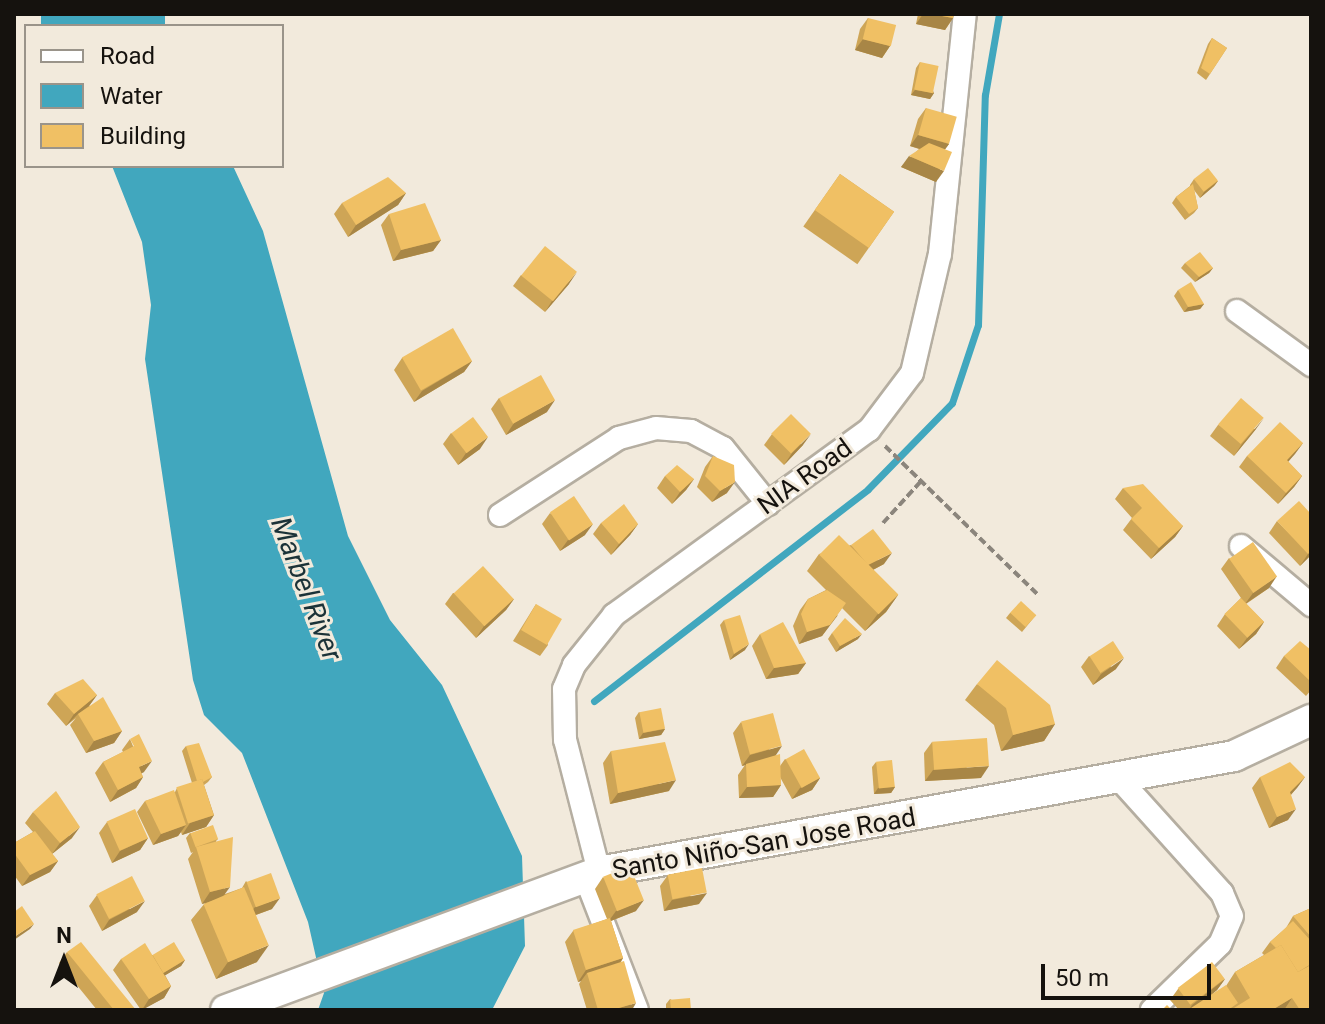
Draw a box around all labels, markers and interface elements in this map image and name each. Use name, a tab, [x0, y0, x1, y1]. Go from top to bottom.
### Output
legend	[24, 24, 284, 168]
text: Road	[100, 42, 155, 70]
text: Water	[100, 82, 163, 110]
text: Building	[100, 122, 186, 150]
street label: NIA Road	[752, 432, 858, 522]
water label: Marbel River	[263, 513, 349, 665]
street label: Santo Niño-San Jose Road	[610, 802, 918, 886]
north arrow	[24, 920, 104, 1000]
text: N	[56, 923, 72, 948]
scale bar	[1045, 948, 1215, 998]
text: 50 m	[1055, 964, 1109, 992]

